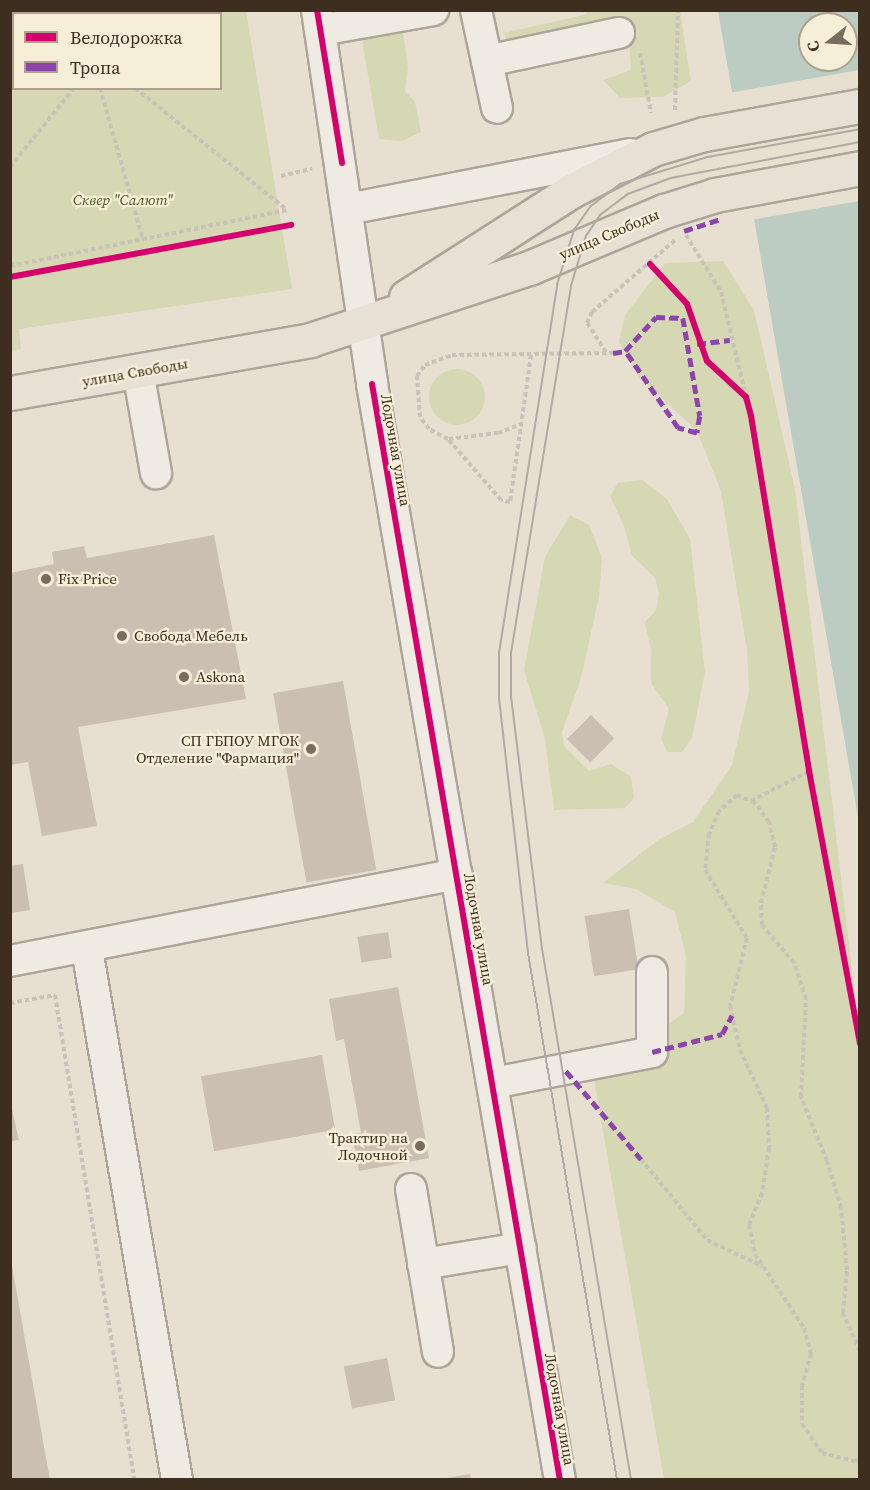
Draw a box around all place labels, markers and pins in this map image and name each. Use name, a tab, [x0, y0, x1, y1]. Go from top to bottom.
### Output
place label: Fix Price	[58, 570, 117, 588]
marker: Fix Price	[39, 572, 53, 586]
place label: Свобода Мебель	[134, 627, 248, 645]
marker: Свобода Мебель	[115, 629, 129, 643]
place label: Askona	[196, 668, 245, 686]
marker: Askona	[177, 670, 191, 684]
place label: СП ГБПОУ МГОК Отделение "Фармация"	[136, 731, 299, 766]
marker: СП ГБПОУ МГОК Отделение "Фармация"	[304, 742, 318, 756]
place label: Трактир на Лодочной	[329, 1128, 408, 1163]
marker: Трактир на Лодочной	[413, 1139, 427, 1153]

